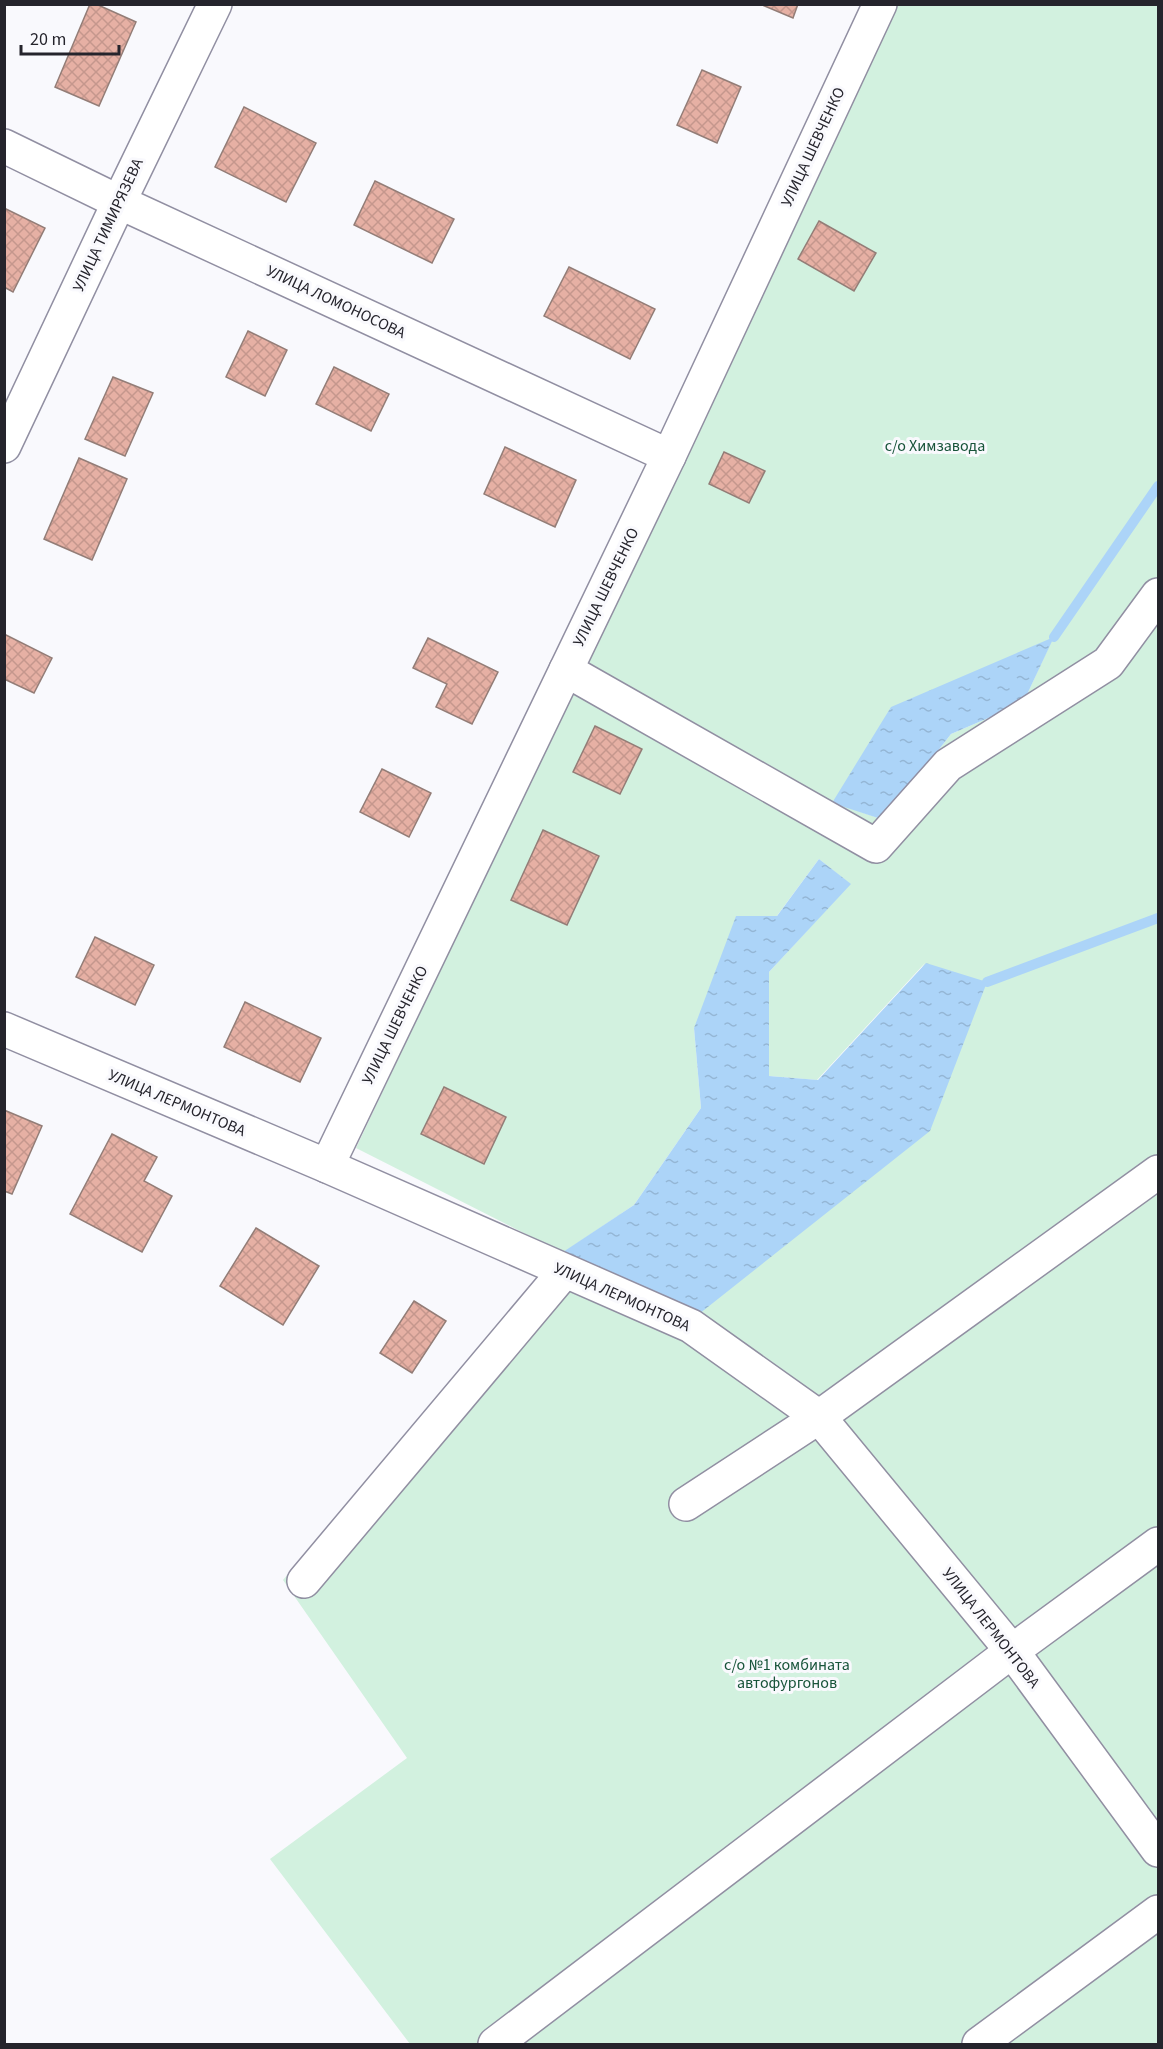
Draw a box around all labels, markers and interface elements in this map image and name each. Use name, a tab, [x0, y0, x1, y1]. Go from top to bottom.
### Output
scale bar	[21, 18, 118, 56]
text: 20 m	[30, 27, 66, 52]
street label: УЛИЦА ШЕВЧЕНКО	[776, 84, 850, 210]
street label: УЛИЦА ТИМИРЯЗЕВА	[67, 154, 149, 295]
street label: УЛИЦА ЛОМОНОСОВА	[263, 260, 410, 344]
park label: с/о Химзавода	[885, 435, 985, 457]
street label: УЛИЦА ШЕВЧЕНКО	[568, 524, 644, 650]
street label: УЛИЦА ШЕВЧЕНКО	[357, 962, 433, 1088]
street label: УЛИЦА ЛЕРМОНТОВА	[105, 1064, 249, 1142]
street label: УЛИЦА ЛЕРМОНТОВА	[550, 1257, 694, 1337]
street label: УЛИЦА ЛЕРМОНТОВА	[937, 1563, 1045, 1693]
park label: с/о №1 комбината автофургонов	[724, 1654, 850, 1694]

